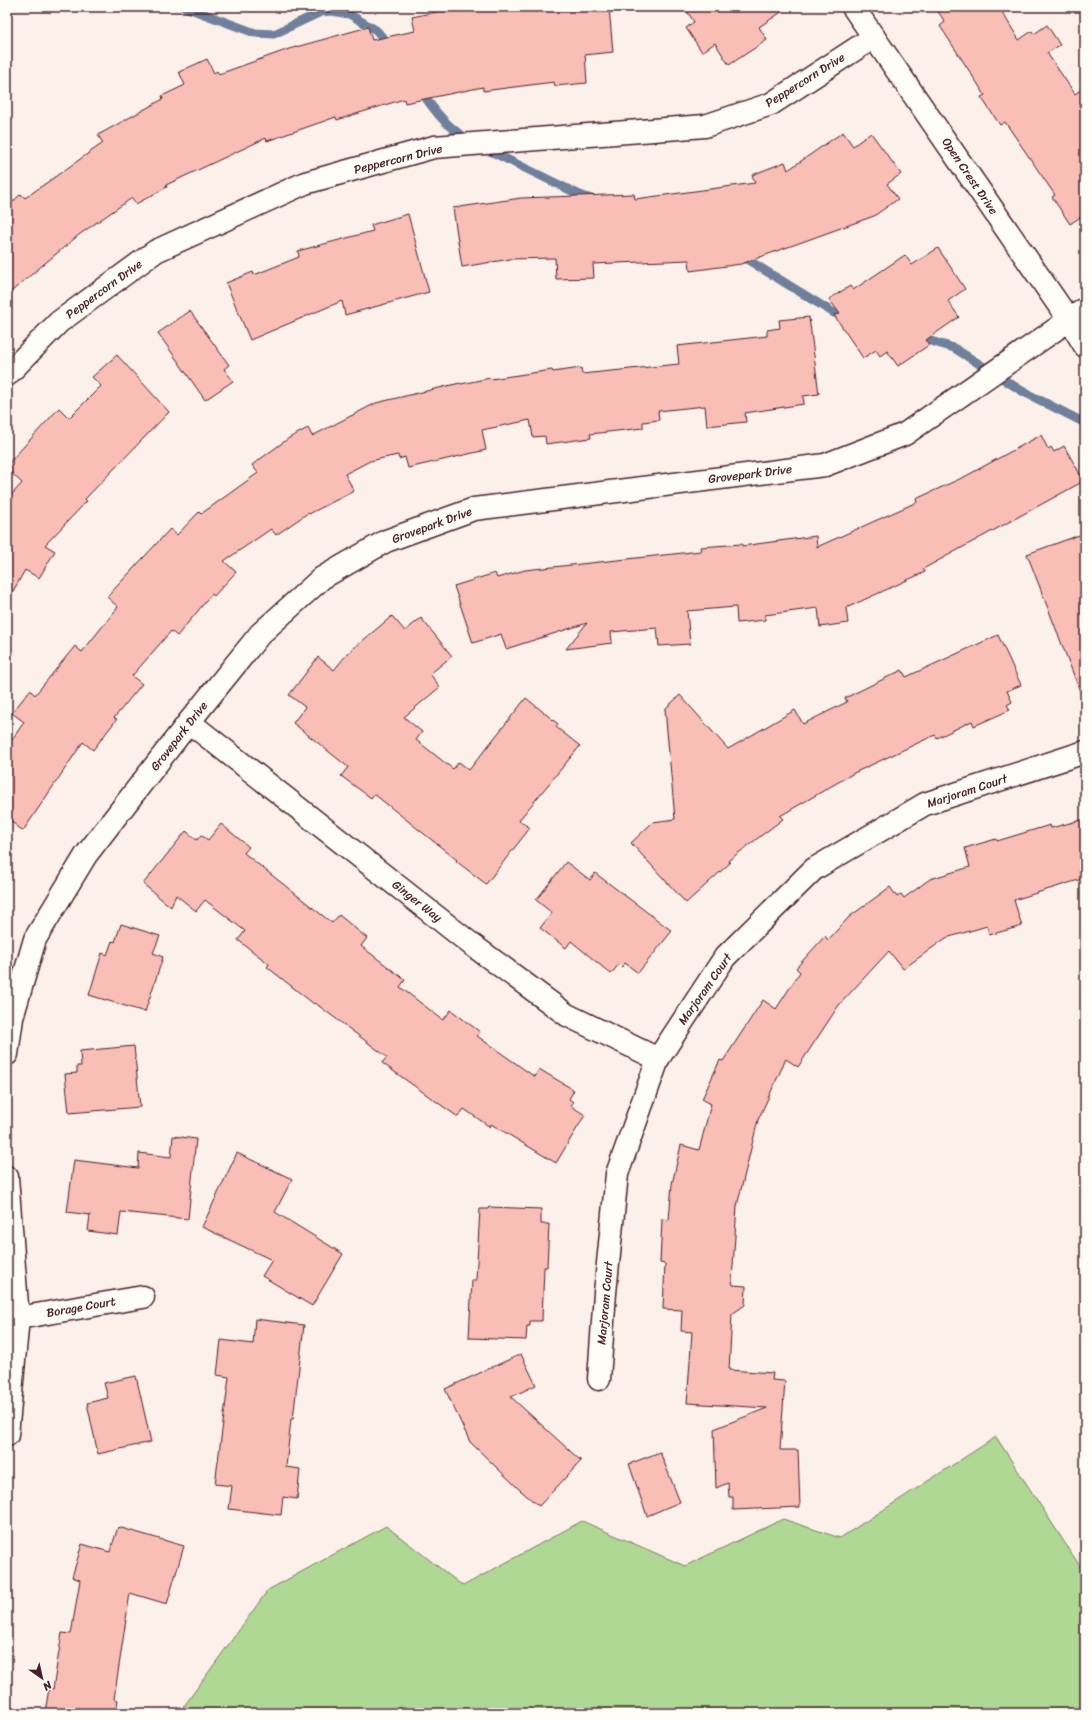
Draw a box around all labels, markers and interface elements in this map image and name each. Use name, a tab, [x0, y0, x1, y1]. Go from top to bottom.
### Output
street label: Peppercorn Drive	[761, 47, 849, 113]
street label: Open Crest Drive	[936, 133, 1004, 219]
street label: Peppercorn Drive	[351, 137, 445, 181]
street label: Peppercorn Drive	[61, 253, 147, 325]
street label: Grovepark Drive	[707, 458, 793, 490]
street label: Grovepark Drive	[389, 500, 475, 550]
street label: Grovepark Drive	[144, 696, 214, 776]
street label: Marjoram Court	[924, 767, 1011, 814]
street label: Ginger Way	[387, 874, 448, 928]
street label: Marjoram Court	[672, 947, 739, 1030]
street label: Marjoram Court	[590, 1259, 620, 1346]
street label: Borage Court	[45, 1290, 117, 1324]
north arrow	[22, 1658, 62, 1698]
text: N	[39, 1675, 57, 1696]

